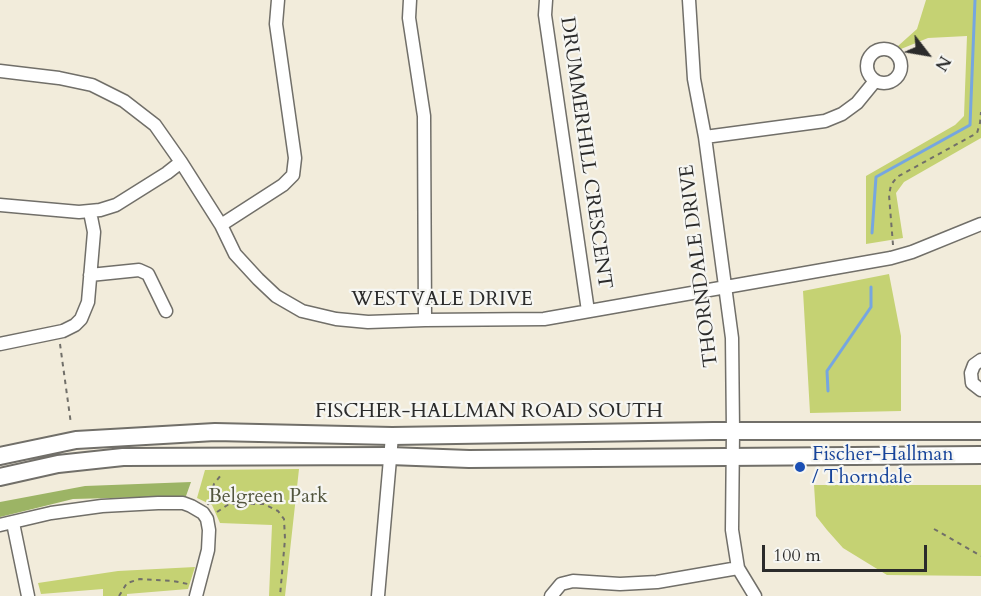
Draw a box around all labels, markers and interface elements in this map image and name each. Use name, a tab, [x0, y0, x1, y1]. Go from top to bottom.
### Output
street label: DRUMMERHILL CRESCENT	[554, 16, 616, 290]
north arrow	[897, 24, 957, 84]
text: N	[929, 52, 955, 75]
street label: THORNDALE DRIVE	[676, 163, 724, 369]
street label: WESTVALE DRIVE	[351, 288, 533, 312]
street label: FISCHER-HALLMAN ROAD SOUTH	[315, 400, 663, 424]
place label: Fischer-Hallman / Thorndale	[812, 443, 954, 490]
marker: Fischer-Hallman / Thorndale	[793, 460, 807, 474]
park label: Belgreen Park	[208, 485, 328, 509]
scale bar	[765, 533, 930, 571]
text: 100 m	[773, 543, 821, 568]

